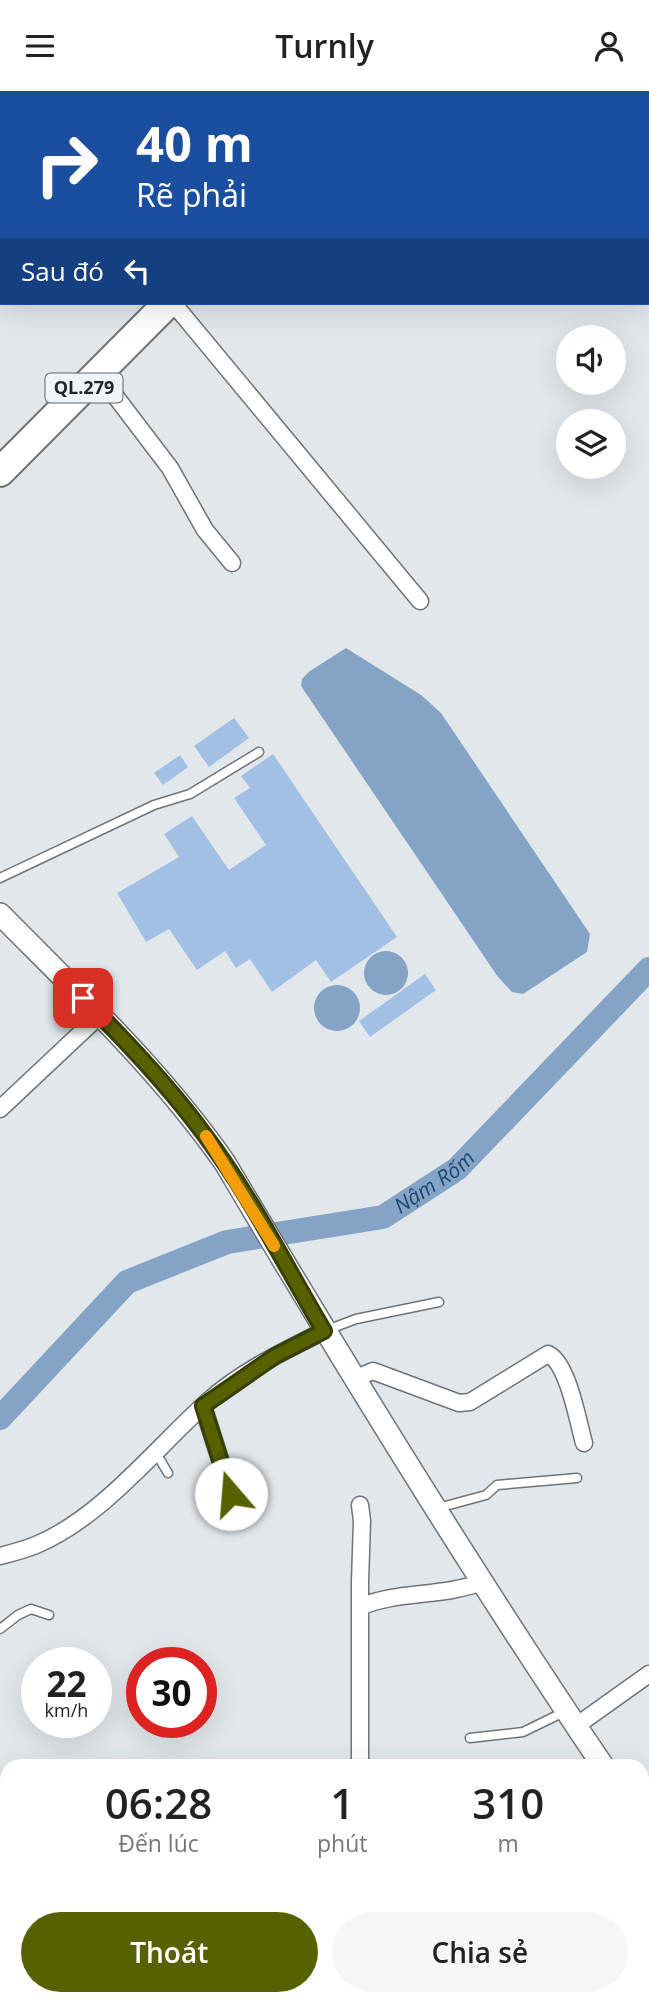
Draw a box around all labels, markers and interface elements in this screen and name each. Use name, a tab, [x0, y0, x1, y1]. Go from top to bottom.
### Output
text: Turnly	[275, 24, 374, 67]
icon: menu	[21, 27, 59, 65]
icon: person	[590, 27, 628, 65]
text: 40 m	[136, 110, 253, 176]
icon: right	[21, 119, 112, 210]
text: Rẽ phải	[136, 173, 247, 216]
icon: left	[118, 252, 156, 290]
text: Sau đó	[21, 253, 104, 289]
map controls	[556, 325, 626, 479]
button: sound	[556, 325, 626, 395]
road number: QL.279	[46, 373, 122, 403]
button: layers	[556, 409, 626, 479]
pin	[53, 968, 113, 1028]
icon: arrive	[64, 979, 102, 1017]
water label: Nậm Rốm	[388, 1144, 480, 1219]
position arrow	[194, 1457, 268, 1531]
speed limit sign: 30	[126, 1647, 217, 1738]
text: 22	[46, 1660, 87, 1707]
text: km/h	[45, 1698, 88, 1722]
text: 06:28	[105, 1774, 212, 1831]
text: 1	[330, 1774, 354, 1831]
text: 310	[472, 1774, 544, 1831]
text: Đến lúc	[118, 1827, 199, 1859]
text: phút	[317, 1827, 368, 1859]
text: m	[498, 1827, 519, 1859]
button: Thoát	[21, 1912, 318, 1992]
button: Chia sẻ	[332, 1912, 628, 1992]

